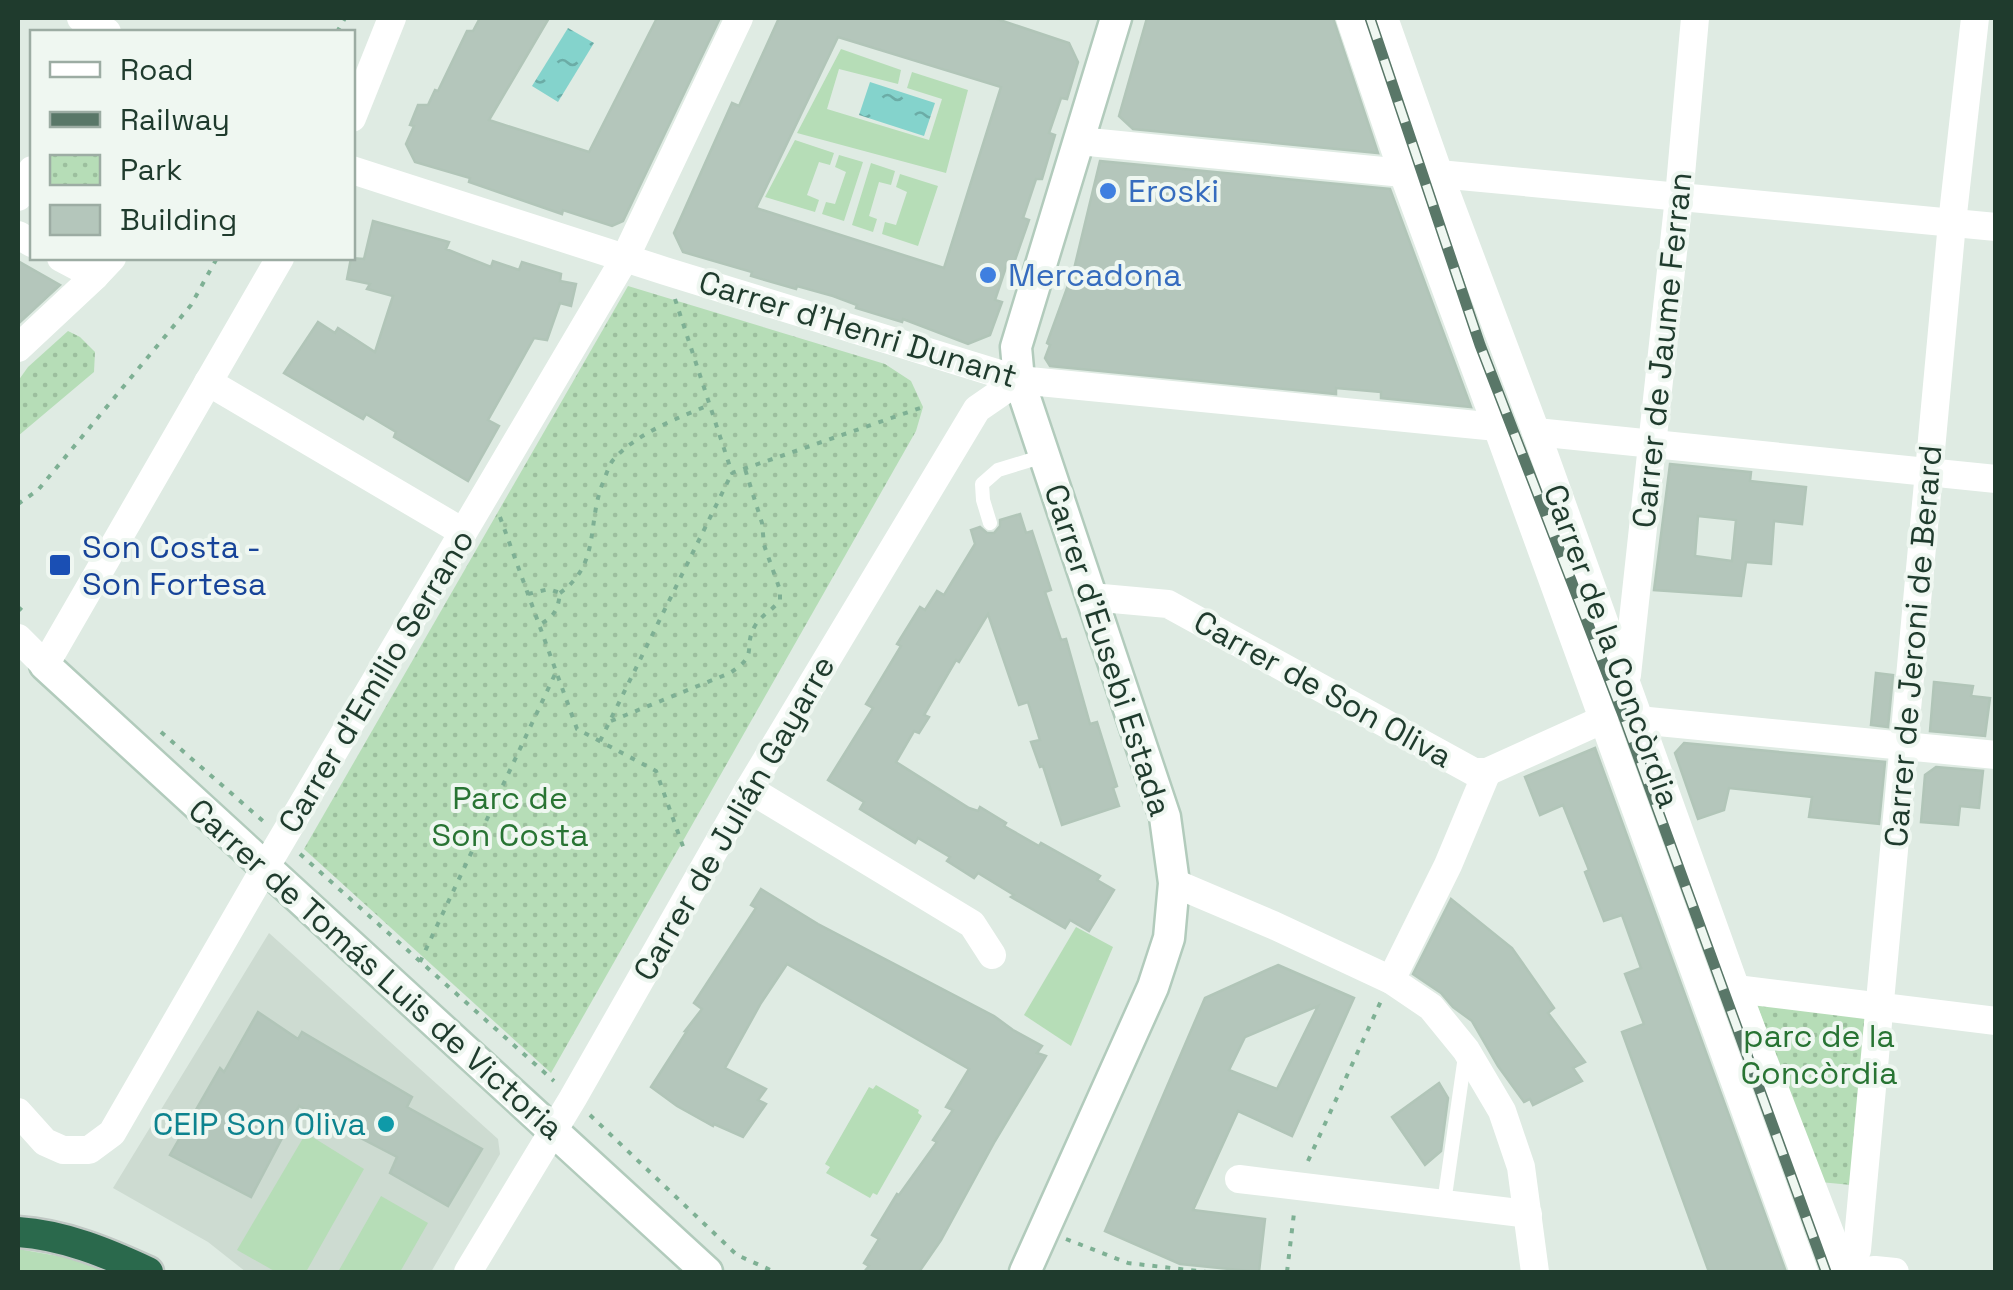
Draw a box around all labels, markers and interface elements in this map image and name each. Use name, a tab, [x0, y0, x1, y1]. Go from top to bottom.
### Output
legend	[30, 30, 355, 260]
text: Road	[120, 50, 194, 89]
text: Railway	[120, 100, 230, 139]
text: Park	[120, 150, 182, 189]
street label: Carrer de Jaume Ferran	[1623, 170, 1701, 530]
place label: Eroski	[1128, 171, 1219, 211]
marker: Eroski	[1097, 180, 1119, 202]
text: Building	[120, 200, 237, 239]
place label: Mercadona	[1008, 255, 1182, 295]
street label: Carrer d'Henri Dunant	[694, 262, 1022, 396]
marker: Mercadona	[977, 264, 999, 286]
street label: Carrer de Jeroni de Berard	[1875, 443, 1951, 849]
street label: Carrer d'Eusebi Estada	[1035, 479, 1181, 821]
street label: Carrer de la Concòrdia	[1535, 479, 1689, 813]
street label: Carrer d'Emilio Serrano	[269, 522, 483, 840]
place label: Son Costa - Son Fortesa	[82, 527, 266, 604]
marker: Son Costa - Son Fortesa	[47, 552, 73, 578]
street label: Carrer de Son Oliva	[1187, 601, 1459, 777]
street label: Carrer de Julián Gayarre	[624, 648, 844, 988]
park label: Parc de Son Costa	[431, 778, 589, 855]
street label: Carrer de Tomás Luis de Victoria	[180, 790, 572, 1148]
park label: parc de la Concòrdia	[1740, 1016, 1898, 1093]
place label: CEIP Son Oliva	[153, 1104, 366, 1144]
marker: CEIP Son Oliva	[375, 1113, 397, 1135]

